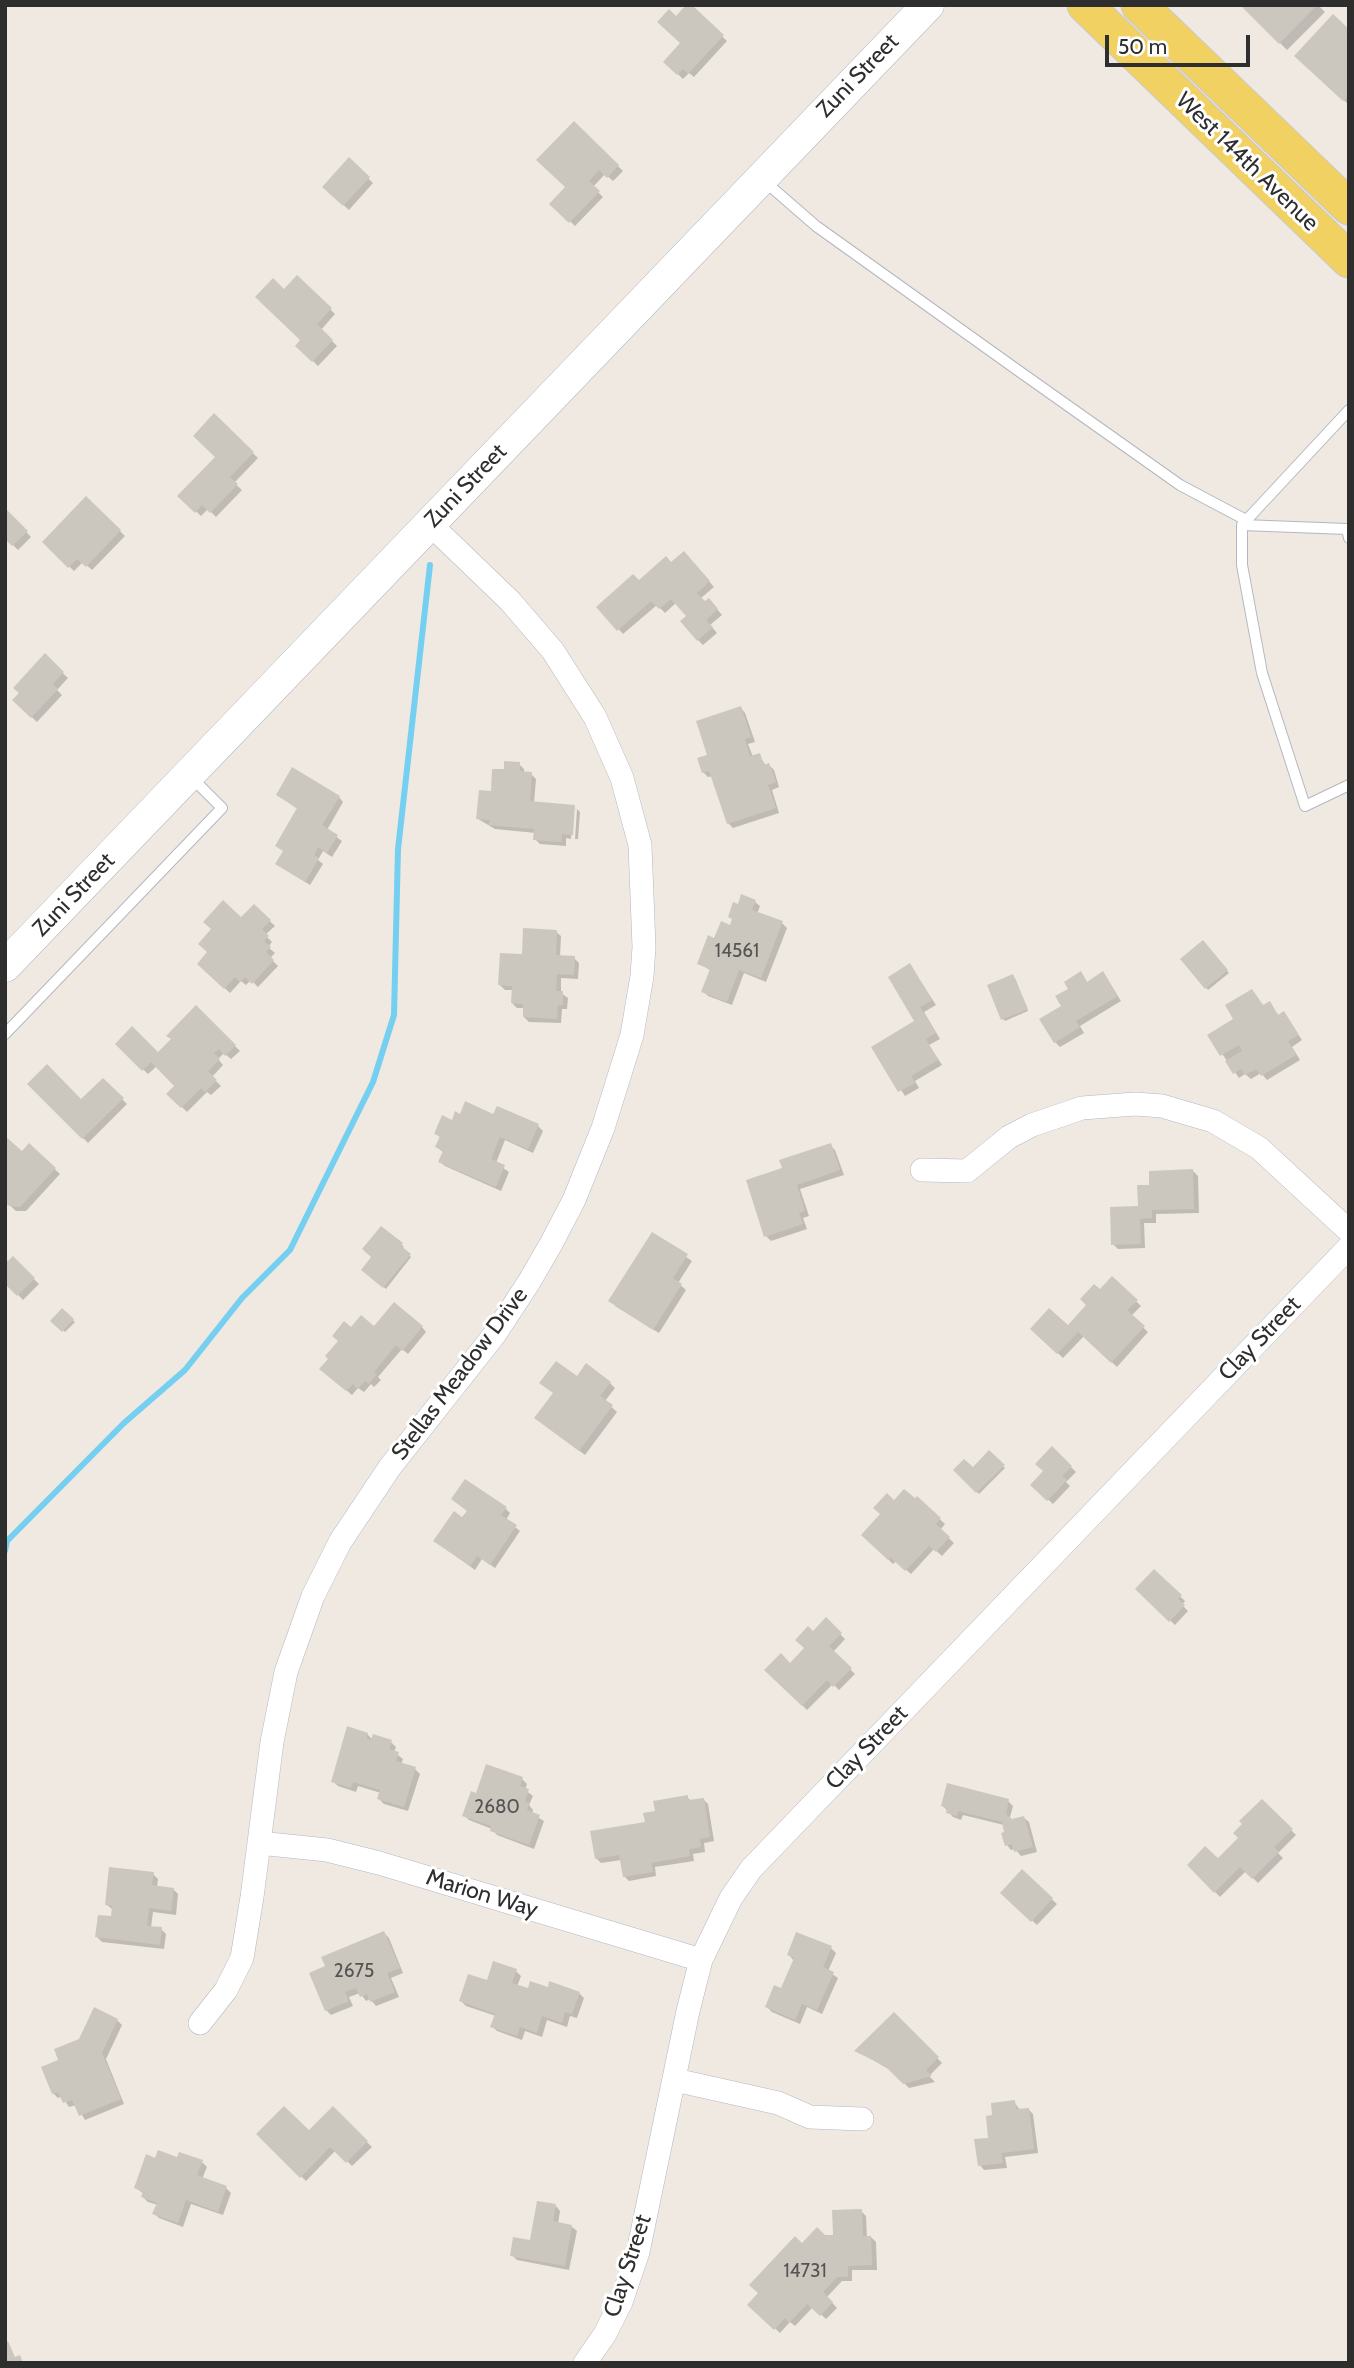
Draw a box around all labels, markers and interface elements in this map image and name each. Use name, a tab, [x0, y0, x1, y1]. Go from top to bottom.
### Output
scale bar	[1109, 21, 1254, 65]
street label: Zuni Street	[811, 28, 905, 124]
text: 50 m	[1118, 34, 1167, 59]
street label: West 144th Avenue	[1170, 87, 1324, 237]
street label: Zuni Street	[419, 438, 513, 534]
street label: Zuni Street	[27, 847, 121, 943]
house number: 14561	[715, 940, 759, 962]
street label: Stellas Meadow Drive	[386, 1282, 534, 1466]
street label: Clay Street	[1213, 1291, 1307, 1387]
street label: Clay Street	[820, 1700, 914, 1796]
house number: 2680	[474, 1796, 520, 1818]
street label: Marion Way	[423, 1864, 541, 1924]
house number: 2675	[334, 1960, 374, 1982]
street label: Clay Street	[598, 2211, 658, 2321]
house number: 14731	[783, 2260, 827, 2282]

